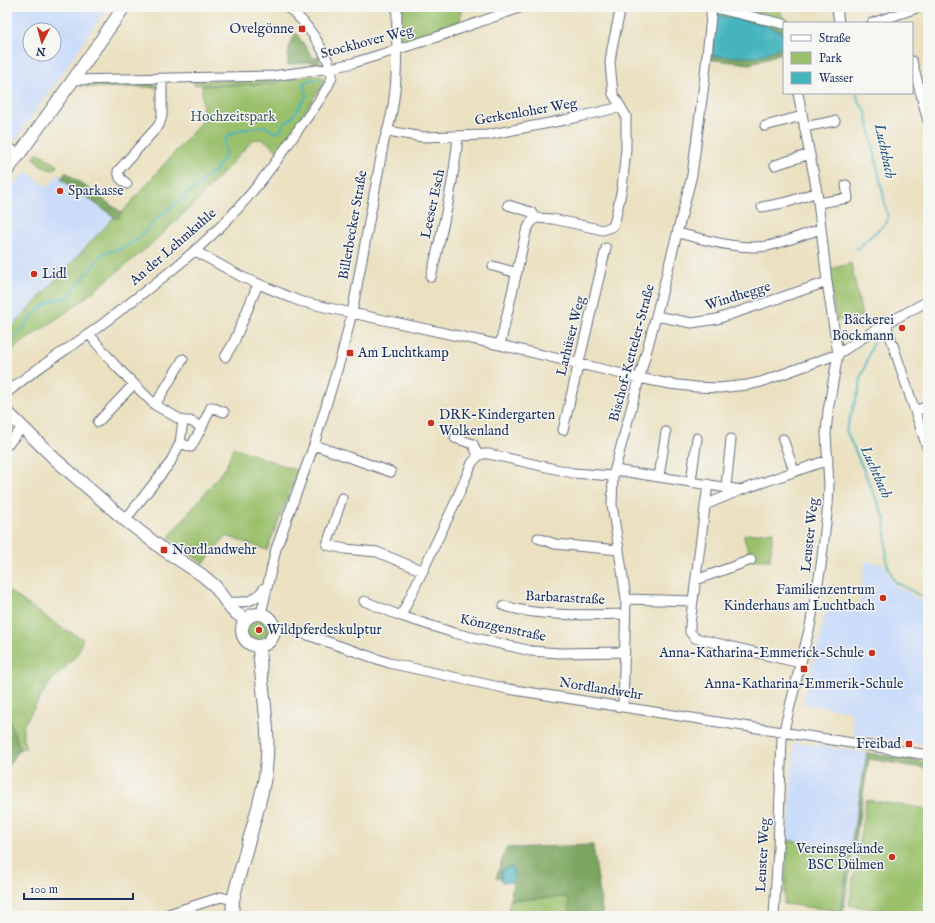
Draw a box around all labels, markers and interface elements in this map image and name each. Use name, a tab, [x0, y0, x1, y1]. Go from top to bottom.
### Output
place label: Ovelgönne	[230, 20, 295, 38]
street label: Stockhover Weg	[319, 21, 416, 63]
north arrow	[22, 22, 62, 62]
legend	[783, 22, 913, 94]
marker: Ovelgönne	[297, 24, 307, 34]
text: Straße	[819, 31, 851, 46]
text: N	[35, 43, 48, 59]
text: Park	[819, 51, 842, 66]
text: Wasser	[819, 71, 854, 86]
street label: Gerkenloher Weg	[473, 94, 579, 130]
park label: Hochzeitspark	[190, 108, 276, 126]
water label: Luchtbach	[870, 121, 900, 181]
street label: Leeser Esch	[417, 167, 449, 240]
street label: Billerbecker Straße	[335, 168, 372, 281]
place label: Sparkasse	[68, 182, 124, 200]
marker: Sparkasse	[55, 186, 65, 196]
street label: An der Lehmkuhle	[125, 204, 221, 290]
place label: Lidl	[42, 265, 67, 283]
marker: Lidl	[29, 269, 39, 279]
street label: Windhegge	[703, 277, 773, 314]
street label: Bischof-Ketteler-Straße	[605, 282, 659, 424]
street label: Larhüser Weg	[552, 294, 590, 378]
place label: Bäckerei Böckmann	[832, 311, 895, 345]
marker: Bäckerei Böckmann	[897, 323, 907, 333]
place label: Am Luchtkamp	[357, 344, 449, 362]
marker: Am Luchtkamp	[345, 348, 355, 358]
place label: DRK-Kindergarten Wolkenland	[439, 406, 556, 440]
marker: DRK-Kindergarten Wolkenland	[426, 418, 436, 428]
water label: Luchtbach	[856, 442, 896, 502]
street label: Leuster Weg	[797, 496, 823, 573]
place label: Nordlandwehr	[172, 541, 257, 559]
marker: Nordlandwehr	[159, 545, 169, 555]
place label: Familienzentrum Kinderhaus am Luchtbach	[724, 581, 876, 615]
street label: Barbarastraße	[525, 587, 606, 609]
marker: Familienzentrum Kinderhaus am Luchtbach	[878, 593, 888, 603]
street label: Könzgenstraße	[458, 610, 548, 646]
place label: Wildpferdeskulptur	[267, 621, 382, 639]
marker: Wildpferdeskulptur	[254, 625, 264, 635]
place label: Anna-Katharina-Emmerick-Schule	[658, 644, 865, 662]
marker: Anna-Katharina-Emmerick-Schule	[867, 648, 877, 658]
marker: Anna-Katharina-Emmerik-Schule	[799, 664, 809, 674]
street label: Nordlandwehr	[558, 673, 644, 705]
place label: Anna-Katharina-Emmerik-Schule	[704, 675, 904, 693]
place label: Freibad	[856, 735, 902, 753]
marker: Freibad	[904, 739, 914, 749]
street label: Leuster Weg	[752, 817, 774, 893]
place label: Vereinsgelände BSC Dülmen	[795, 840, 885, 874]
marker: Vereinsgelände BSC Dülmen	[887, 852, 897, 862]
scale bar	[24, 875, 133, 901]
text: 100 m	[30, 882, 58, 897]

